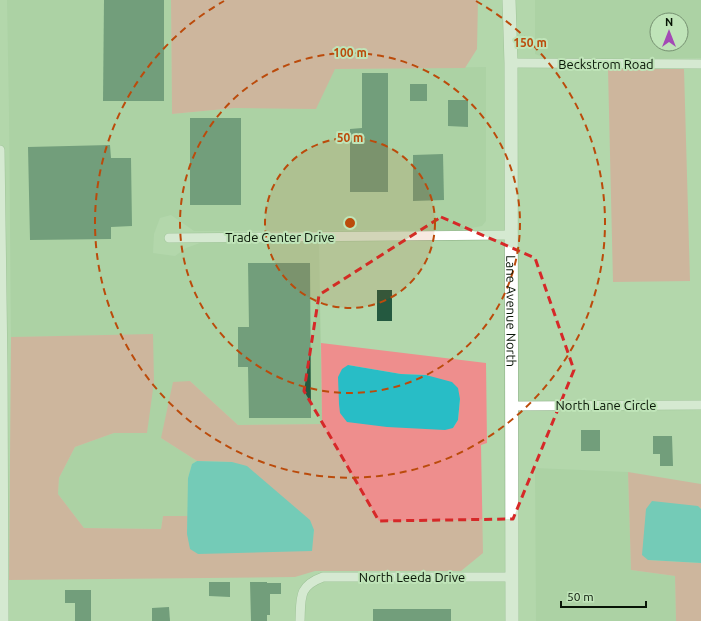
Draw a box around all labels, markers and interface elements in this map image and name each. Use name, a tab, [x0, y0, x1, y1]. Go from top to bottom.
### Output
north arrow	[649, 12, 689, 52]
text: N	[665, 16, 673, 28]
text: 150 m	[513, 36, 547, 49]
text: 100 m	[333, 46, 367, 59]
street label: Beckstrom Road	[558, 57, 654, 71]
text: 50 m	[337, 131, 363, 144]
centre of rings	[343, 216, 357, 230]
street label: Trade Center Drive	[225, 230, 335, 244]
street label: Lane Avenue North	[504, 255, 519, 367]
street label: North Lane Circle	[556, 398, 656, 412]
street label: North Leeda Drive	[359, 570, 465, 584]
scale bar	[561, 583, 646, 609]
text: 50 m	[567, 590, 594, 603]

